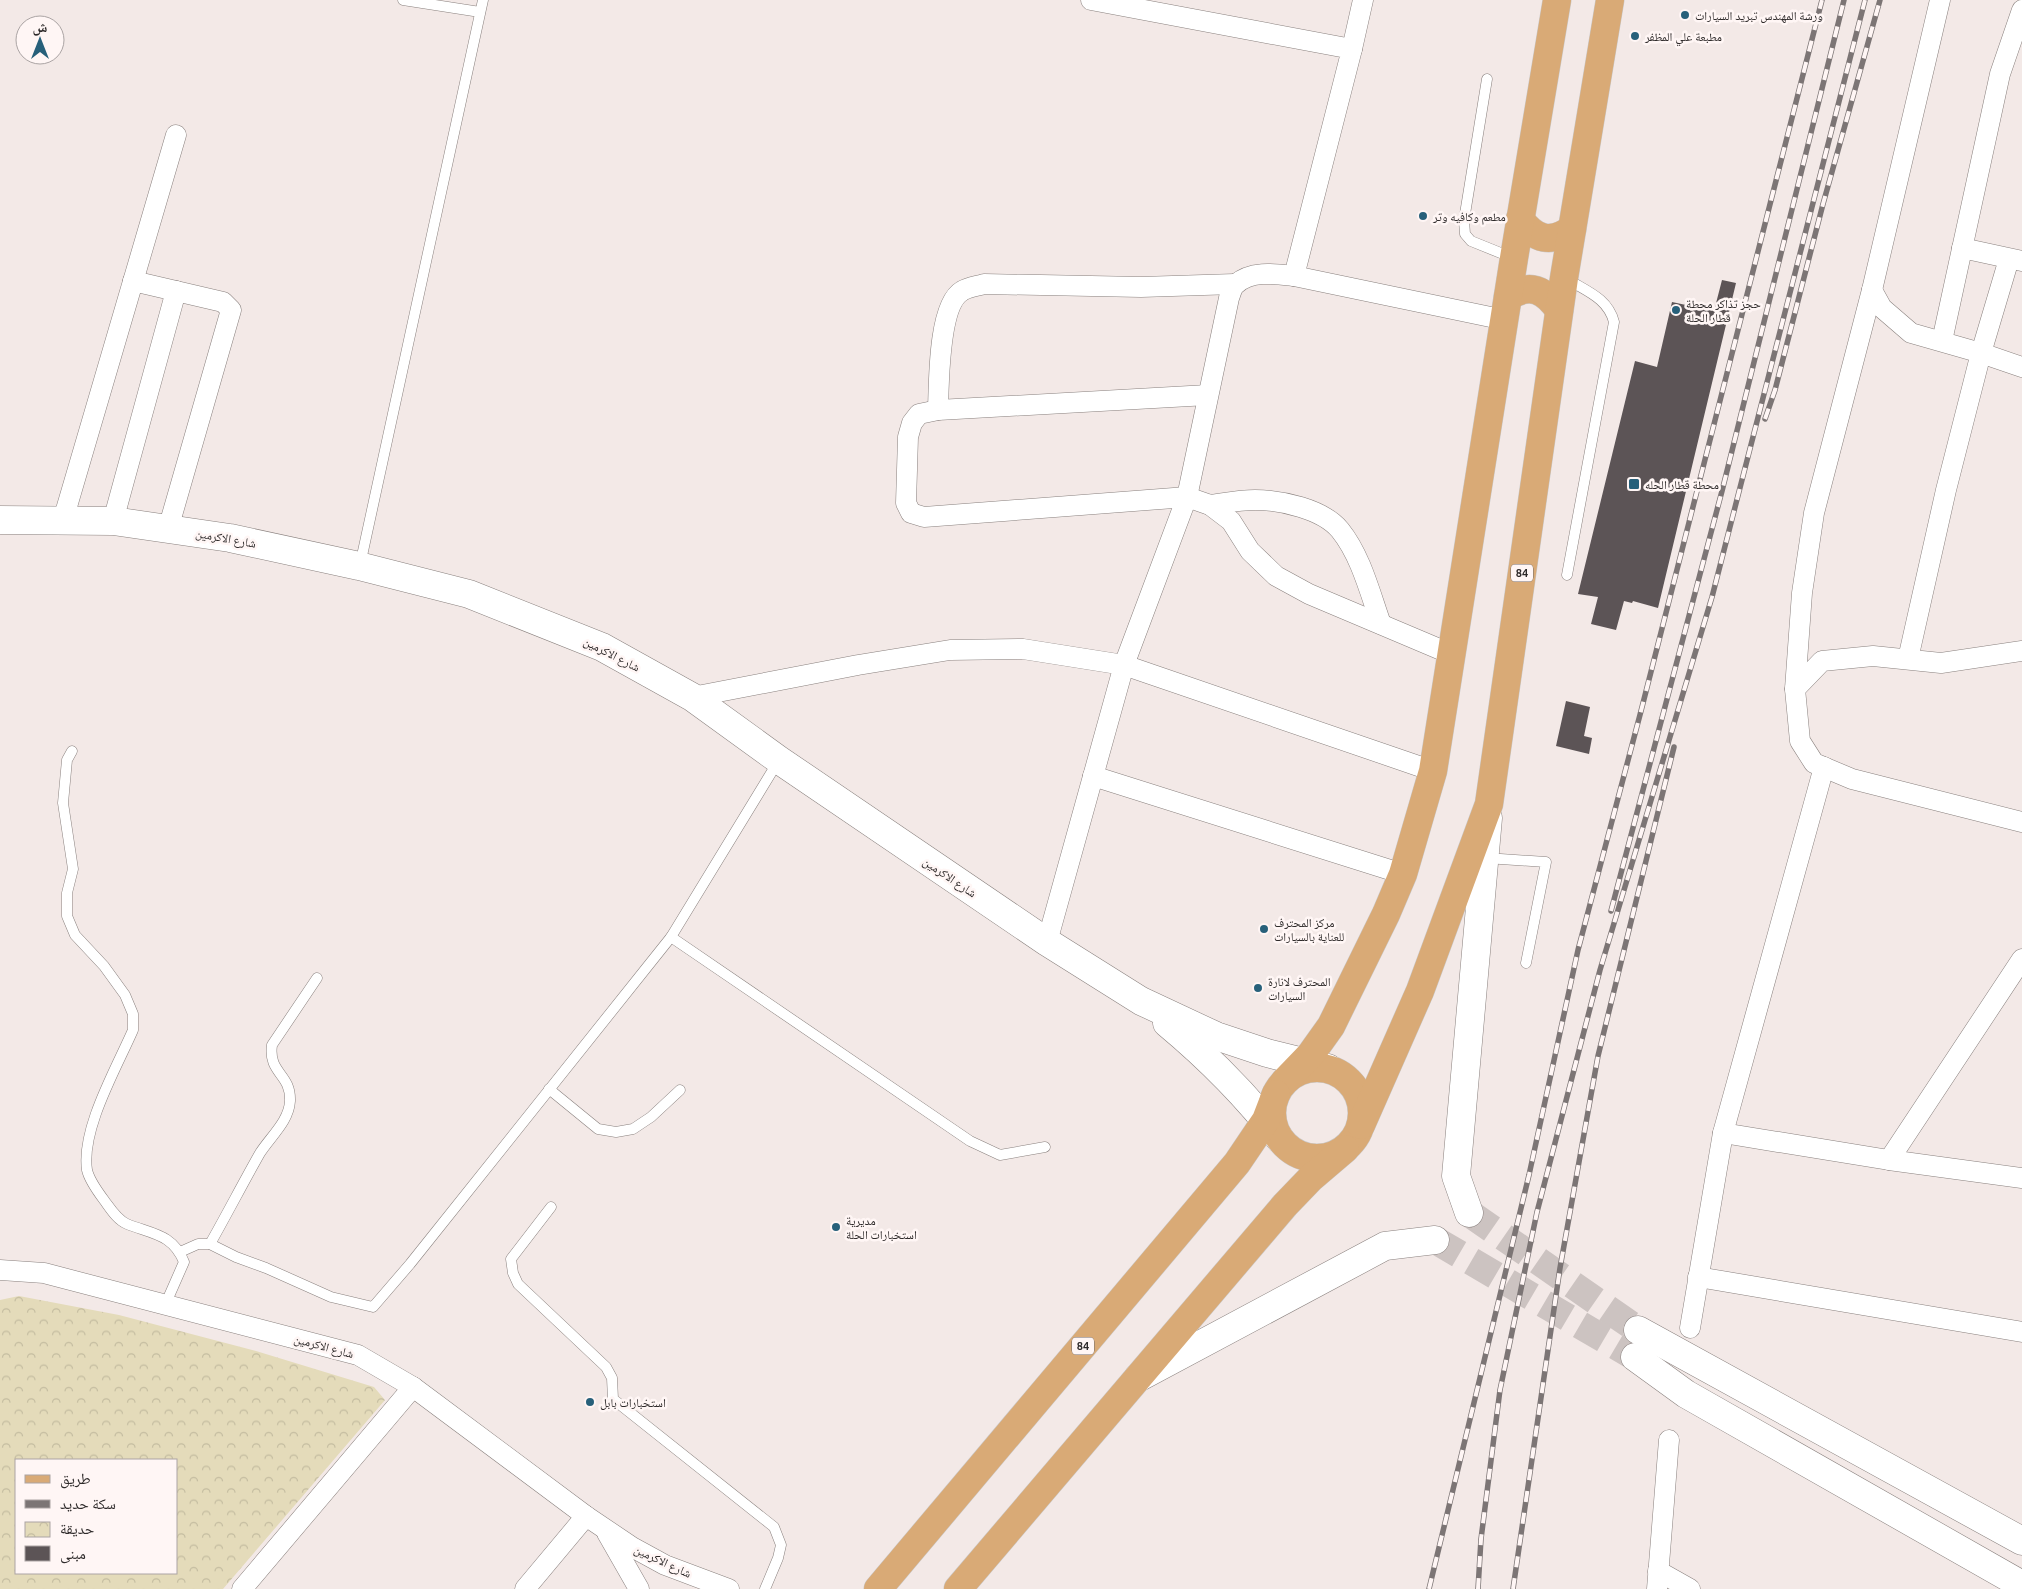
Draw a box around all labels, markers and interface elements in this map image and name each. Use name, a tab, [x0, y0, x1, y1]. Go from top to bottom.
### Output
marker: ورشة المهندس تبريد السيارات	[1679, 9, 1691, 21]
place label: ورشة المهندس تبريد السيارات	[1695, 9, 1823, 23]
north arrow	[15, 15, 65, 65]
text: ش	[33, 19, 48, 36]
marker: مطبعة علي المظفر	[1629, 30, 1641, 42]
place label: مطبعة علي المظفر	[1644, 30, 1722, 47]
marker: مطعم وكافيه وتر	[1417, 210, 1429, 222]
place label: مطعم وكافيه وتر	[1432, 210, 1506, 225]
place label: حجز تذاكر محطة قطار الحلة	[1686, 297, 1761, 324]
marker: حجز تذاكر محطة قطار الحلة	[1670, 304, 1682, 316]
marker: محطة قطار الحله	[1627, 477, 1641, 491]
place label: محطة قطار الحله	[1645, 478, 1719, 491]
street label: شارع الاكرمين	[194, 526, 257, 552]
road number: 84	[1511, 564, 1533, 582]
street label: شارع الاكرمين	[581, 634, 642, 676]
street label: شارع الاكرمين	[920, 854, 979, 901]
place label: مركز المحترف للعناية بالسيارات	[1274, 916, 1344, 944]
marker: مركز المحترف للعناية بالسيارات	[1258, 923, 1270, 935]
place label: المحترف لانارة السيارات	[1268, 975, 1331, 1003]
marker: المحترف لانارة السيارات	[1252, 982, 1264, 994]
place label: مديرية استخبارات الحلة	[846, 1214, 917, 1242]
marker: مديرية استخبارات الحلة	[830, 1221, 842, 1233]
street label: شارع الاكرمين	[292, 1332, 355, 1362]
road number: 84	[1072, 1338, 1094, 1354]
marker: استخبارات بابل	[584, 1396, 596, 1408]
place label: استخبارات بابل	[600, 1396, 666, 1410]
legend	[15, 1459, 178, 1574]
text: طريق	[60, 1470, 91, 1489]
text: سكة حديد	[60, 1495, 116, 1512]
text: حديقة	[60, 1520, 95, 1537]
street label: شارع الاكرمين	[632, 1542, 694, 1582]
text: مبنى	[60, 1545, 86, 1564]

